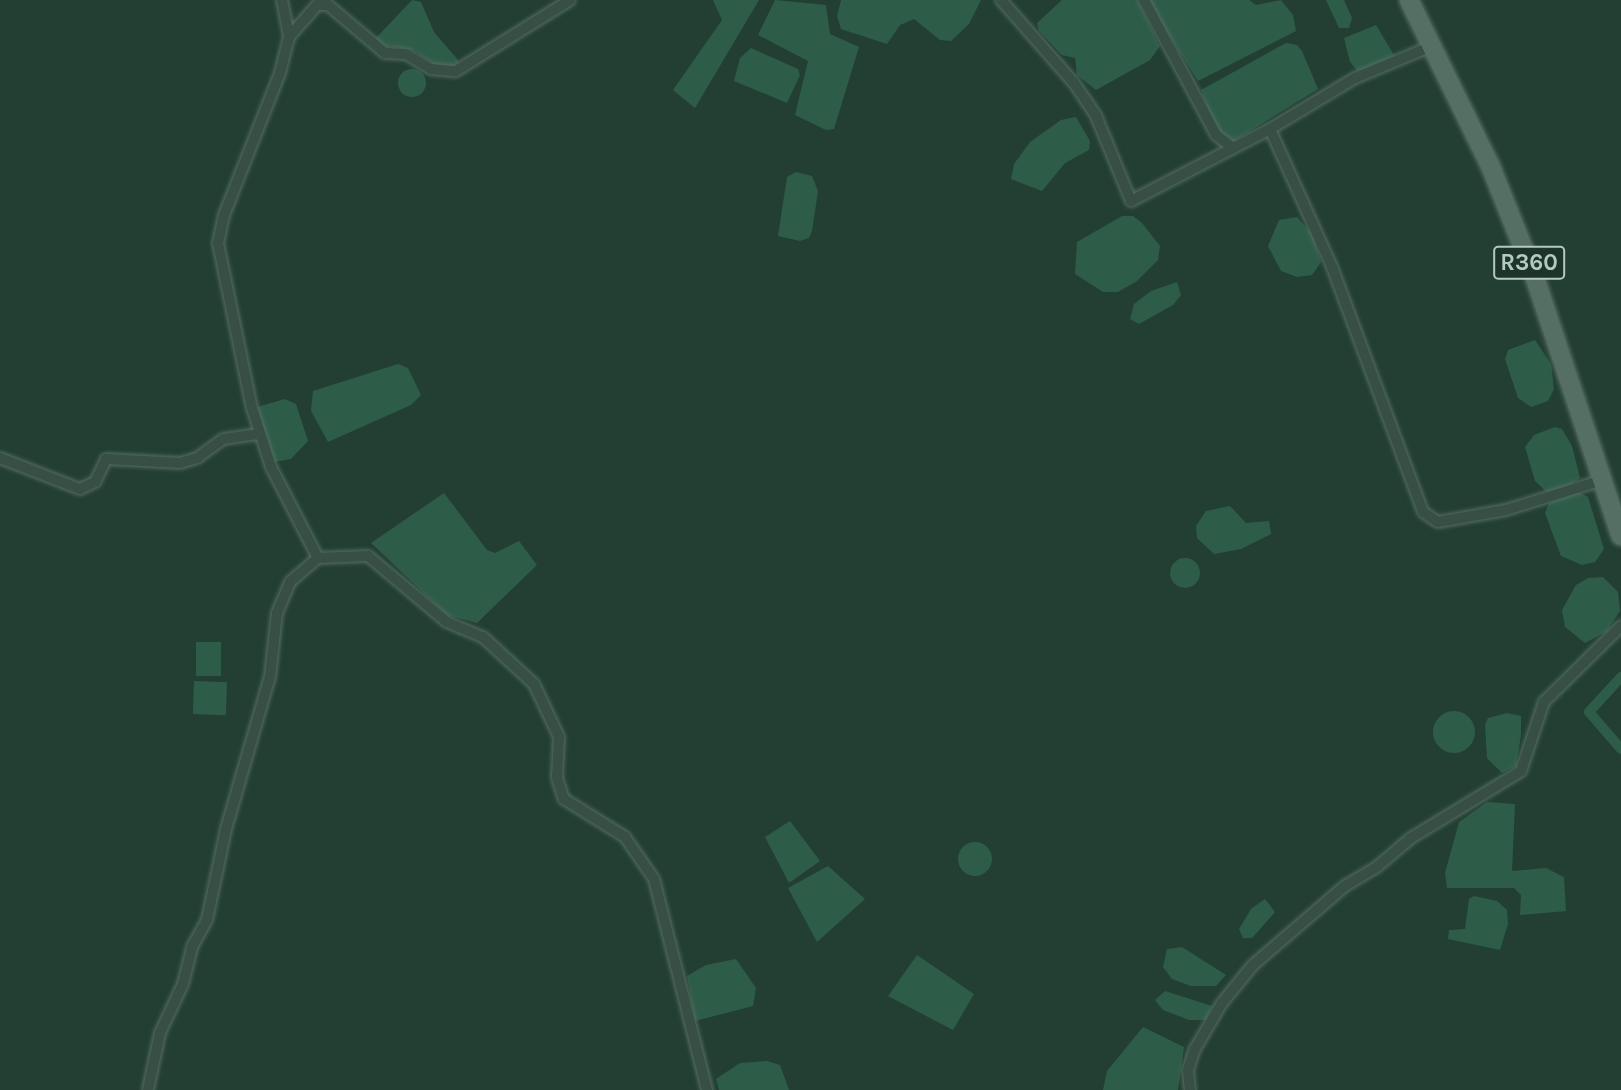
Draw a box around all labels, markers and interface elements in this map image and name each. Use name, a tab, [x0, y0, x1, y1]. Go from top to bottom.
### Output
road number: R360	[1492, 244, 1566, 282]

